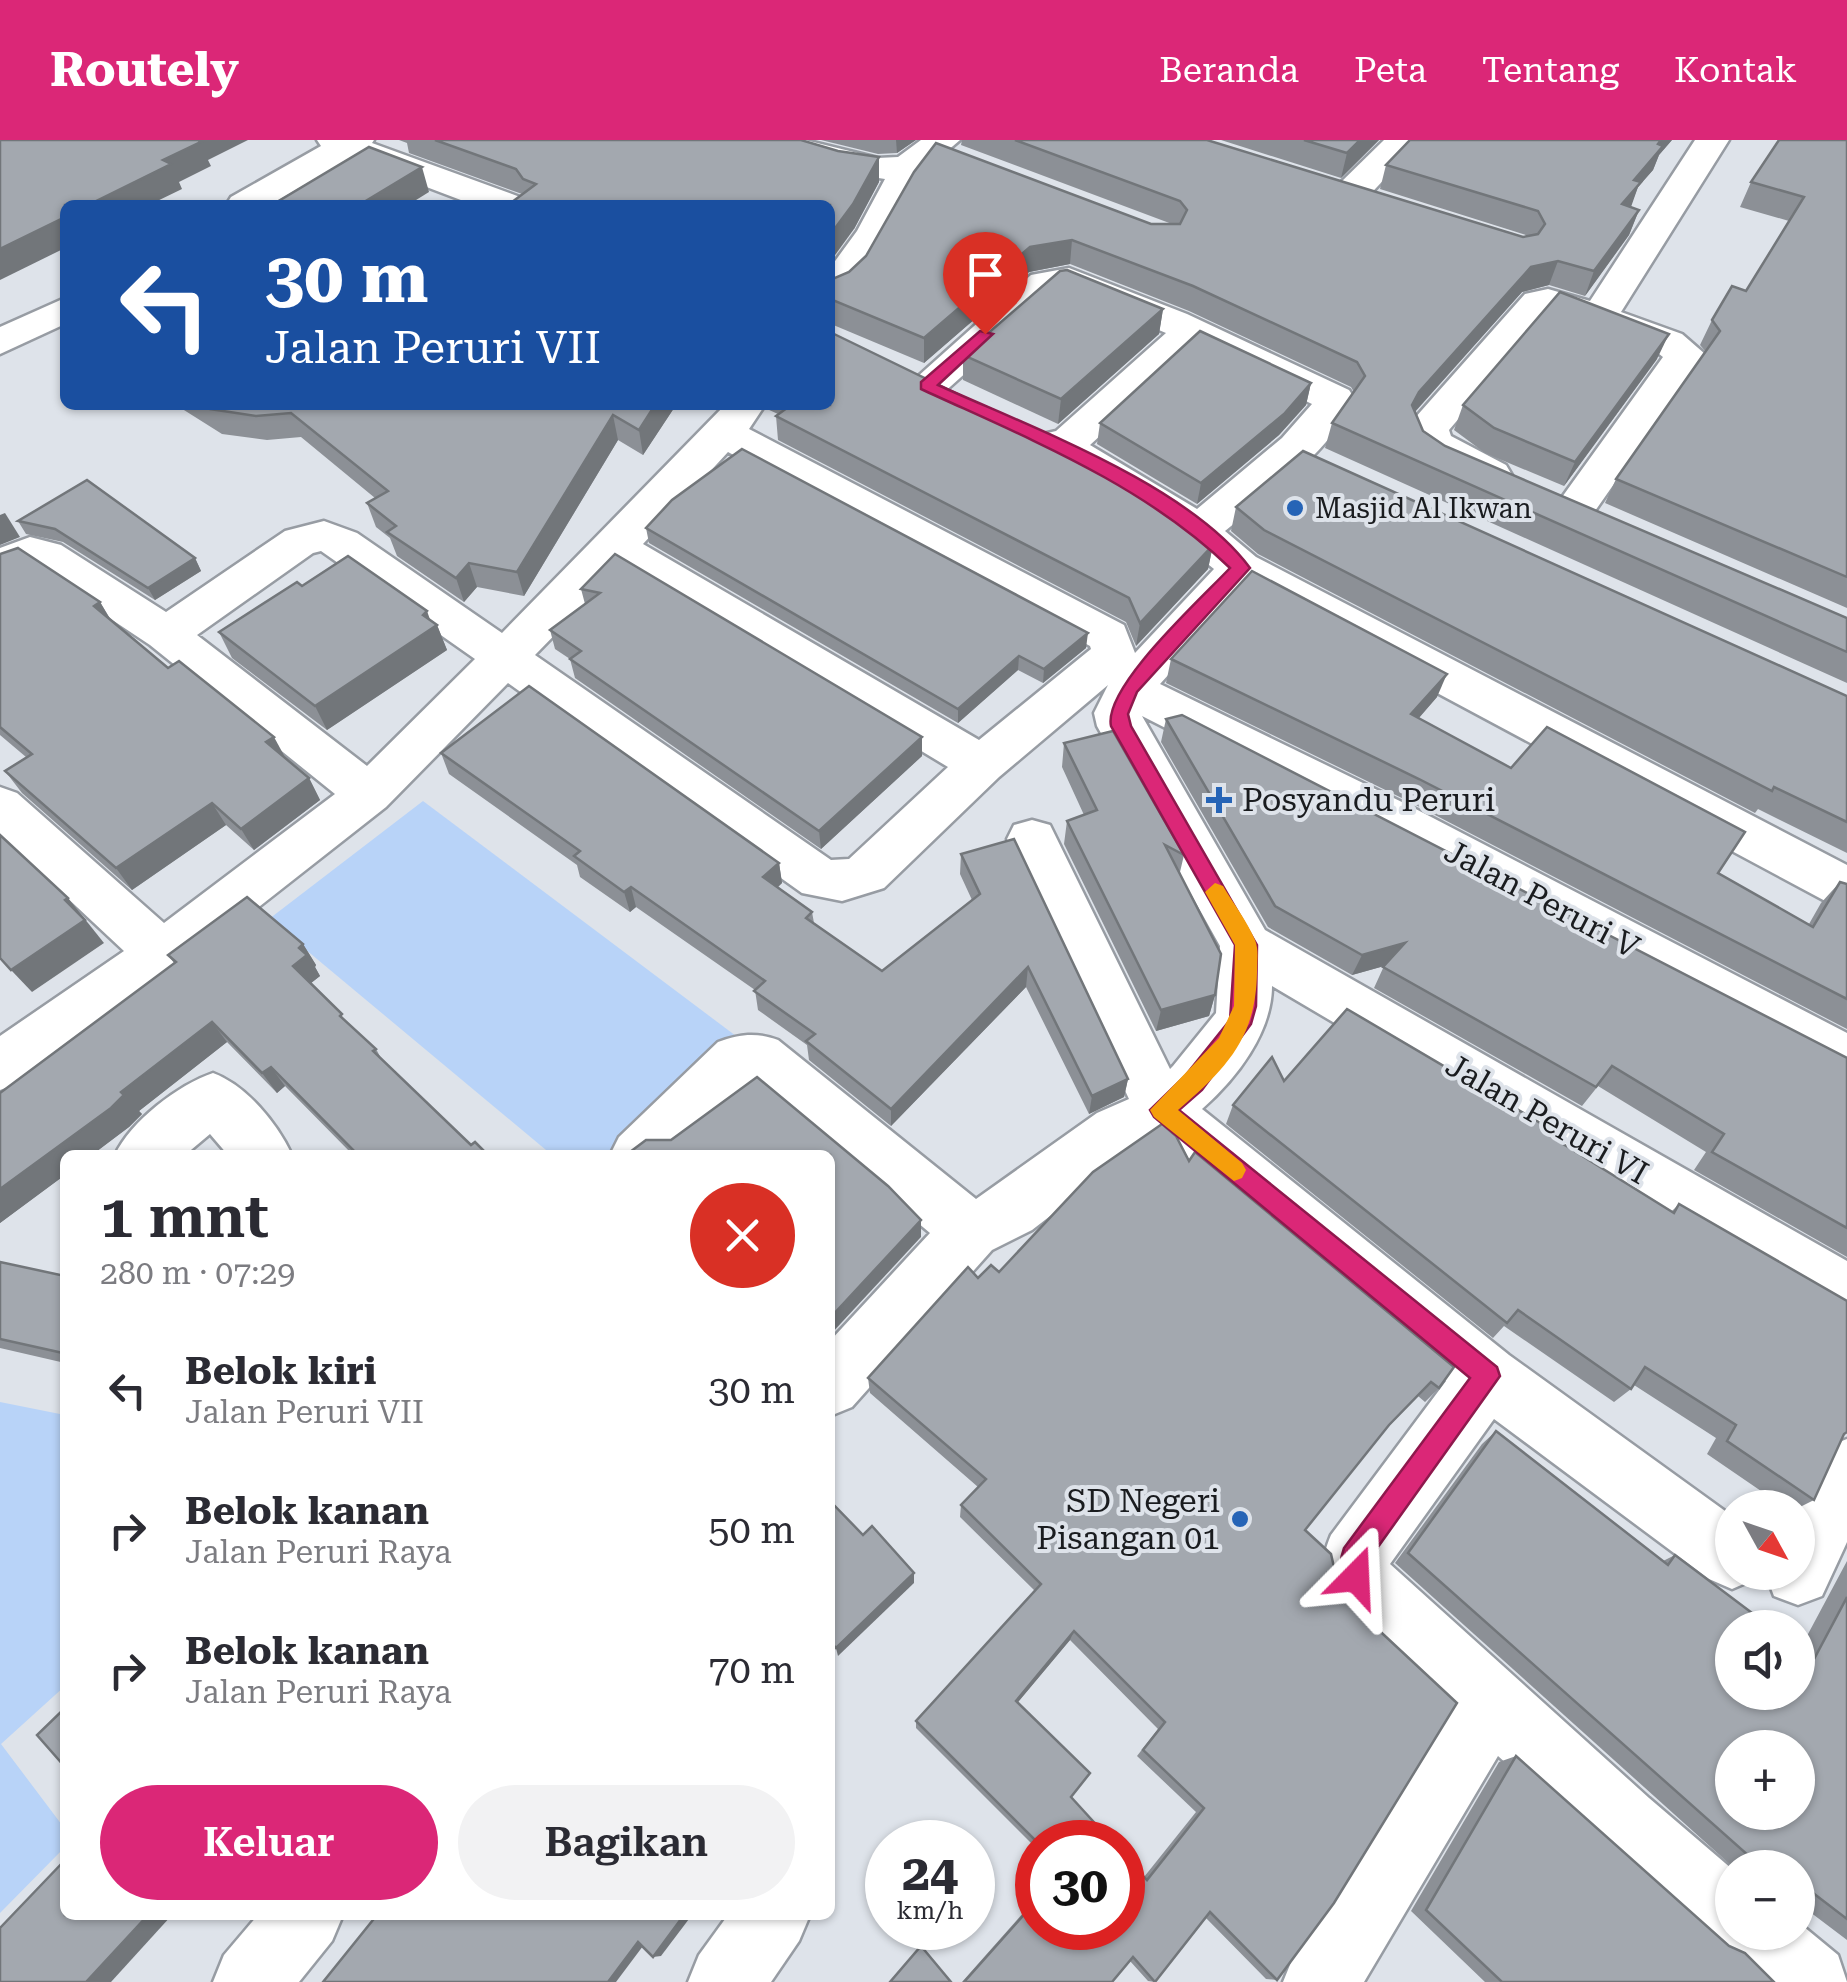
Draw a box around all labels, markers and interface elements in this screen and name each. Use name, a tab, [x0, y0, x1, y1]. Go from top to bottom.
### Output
text: Routely	[50, 42, 239, 98]
text: Beranda	[1159, 50, 1299, 91]
text: Peta	[1354, 50, 1427, 91]
text: Tentang	[1482, 50, 1619, 91]
text: Kontak	[1674, 50, 1797, 91]
pin	[943, 232, 1028, 335]
text: 30 m	[265, 237, 429, 319]
icon: left	[100, 240, 230, 370]
icon: arrive	[958, 247, 1013, 302]
text: Jalan Peruri VII	[265, 321, 601, 374]
place label: Masjid Al Ikwan	[1315, 492, 1532, 525]
marker: Masjid Al Ikwan	[1284, 497, 1306, 519]
place label: Posyandu Peruri	[1242, 781, 1495, 819]
marker: Posyandu Peruri	[1206, 787, 1232, 813]
street label: Jalan Peruri V	[1438, 832, 1646, 967]
street label: Jalan Peruri VI	[1439, 1046, 1655, 1192]
text: 1 mnt	[100, 1181, 269, 1252]
button: close	[690, 1183, 795, 1288]
text: 280 m · 07:29	[100, 1254, 295, 1292]
text: Belok kiri	[185, 1349, 376, 1393]
icon: left	[100, 1363, 155, 1418]
text: 30 m	[708, 1368, 795, 1412]
text: Jalan Peruri VII	[185, 1393, 424, 1431]
place label: SD Negeri Pisangan 01	[1036, 1482, 1220, 1557]
text: Belok kanan	[185, 1489, 429, 1533]
north arrow	[1715, 1490, 1815, 1590]
map controls	[1715, 1490, 1815, 1950]
icon: right	[100, 1503, 155, 1558]
text: 50 m	[708, 1508, 795, 1552]
marker: SD Negeri Pisangan 01	[1229, 1508, 1251, 1530]
position arrow	[1304, 1525, 1408, 1629]
text: Jalan Peruri Raya	[185, 1533, 452, 1571]
button: sound	[1715, 1610, 1815, 1710]
text: Belok kanan	[185, 1629, 429, 1673]
icon: right	[100, 1643, 155, 1698]
text: 70 m	[708, 1648, 795, 1692]
text: Jalan Peruri Raya	[185, 1673, 452, 1711]
button: +	[1715, 1730, 1815, 1830]
button: Keluar	[100, 1785, 438, 1900]
button: Bagikan	[458, 1785, 795, 1900]
speed limit sign: 30	[1015, 1820, 1145, 1950]
text: 24	[902, 1844, 958, 1902]
button: −	[1715, 1850, 1815, 1950]
text: km/h	[897, 1896, 963, 1925]

